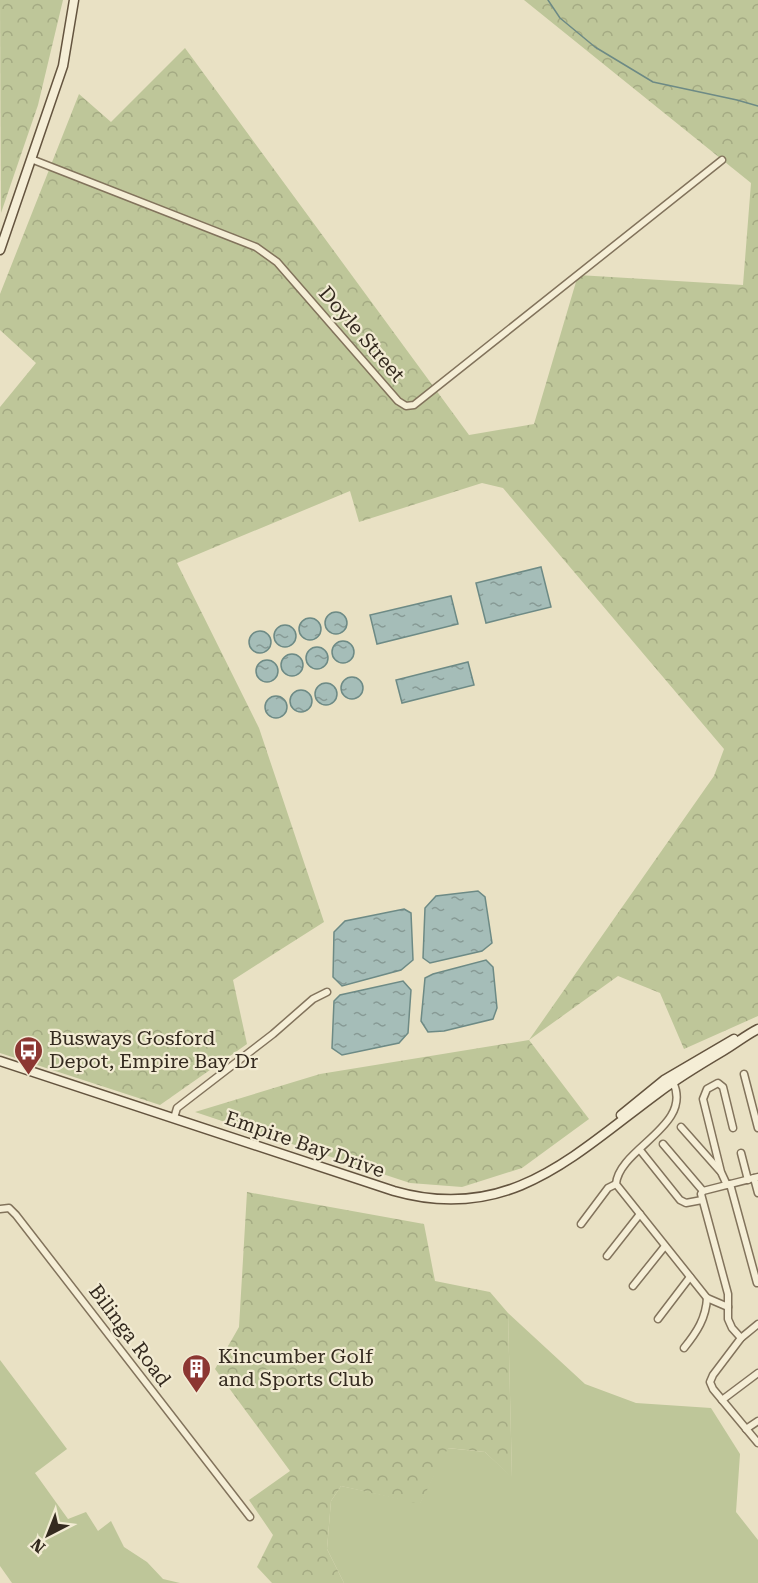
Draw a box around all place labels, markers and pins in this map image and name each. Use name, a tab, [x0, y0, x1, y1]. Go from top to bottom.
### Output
place label: Busways Gosford Depot, Empire Bay Dr	[49, 1026, 258, 1073]
bus stop icon: Busways Gosford Depot, Empire Bay Dr	[12, 1034, 44, 1076]
place label: Kincumber Golf and Sports Club	[218, 1344, 374, 1391]
building icon: Kincumber Golf and Sports Club	[181, 1352, 213, 1394]

